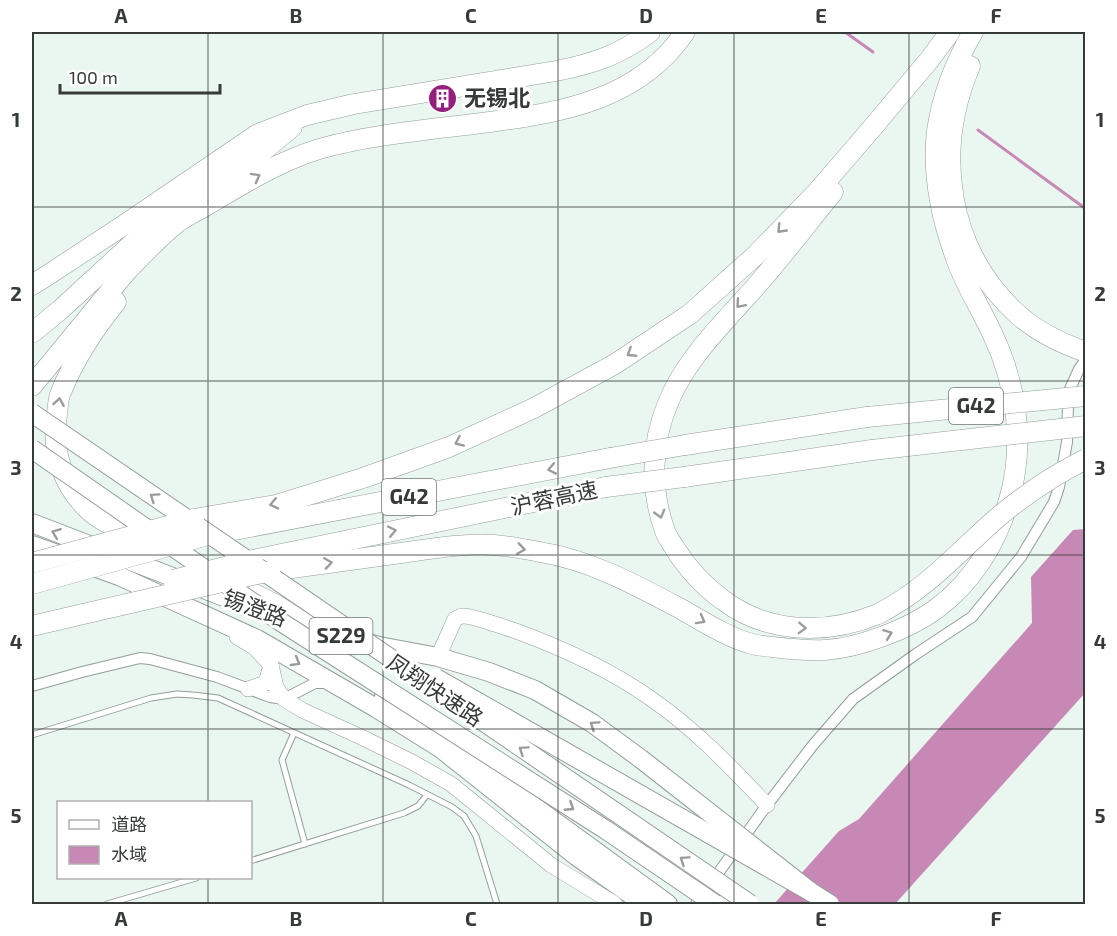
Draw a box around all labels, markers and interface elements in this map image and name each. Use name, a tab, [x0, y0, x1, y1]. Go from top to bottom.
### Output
text: A	[114, 3, 128, 27]
text: B	[290, 3, 302, 27]
text: C	[465, 3, 477, 27]
text: D	[639, 3, 653, 27]
text: E	[815, 3, 827, 27]
text: F	[990, 3, 1002, 27]
scale bar	[60, 57, 220, 95]
text: 100 m	[69, 66, 118, 88]
building icon: 无锡北	[427, 82, 459, 114]
place label: 无锡北	[464, 84, 530, 110]
text: 1	[12, 107, 20, 131]
text: 1	[1096, 107, 1104, 131]
one-way arrow	[250, 173, 261, 184]
one-way arrow	[778, 222, 789, 233]
text: 2	[10, 281, 22, 305]
text: 2	[1094, 281, 1106, 305]
one-way arrow	[736, 297, 747, 308]
one-way arrow	[627, 346, 638, 357]
road number: G42	[949, 388, 1003, 424]
one-way arrow	[52, 397, 65, 407]
one-way arrow	[454, 435, 465, 447]
text: 3	[10, 455, 22, 479]
text: 3	[1094, 455, 1106, 479]
one-way arrow	[548, 462, 558, 475]
street label: 沪蓉高速	[508, 475, 600, 519]
road number: G42	[382, 479, 436, 515]
one-way arrow	[150, 493, 161, 504]
one-way arrow	[269, 497, 279, 510]
one-way arrow	[653, 508, 665, 519]
one-way arrow	[387, 525, 397, 538]
one-way arrow	[52, 528, 63, 540]
one-way arrow	[517, 542, 526, 554]
one-way arrow	[323, 557, 332, 569]
street label: 锡澄路	[220, 584, 291, 631]
one-way arrow	[695, 613, 705, 625]
road number: S229	[310, 618, 372, 654]
one-way arrow	[798, 621, 807, 634]
one-way arrow	[882, 628, 893, 641]
text: 4	[10, 629, 23, 653]
text: 4	[1094, 629, 1107, 653]
street label: 凤翔快速路	[383, 648, 488, 731]
one-way arrow	[290, 655, 300, 666]
one-way arrow	[589, 721, 600, 732]
one-way arrow	[518, 746, 529, 757]
one-way arrow	[564, 799, 574, 811]
legend	[57, 801, 252, 879]
text: 5	[10, 803, 22, 827]
text: 5	[1094, 803, 1106, 827]
text: 道路	[111, 813, 147, 835]
text: 水域	[111, 843, 147, 865]
one-way arrow	[680, 856, 691, 867]
text: A	[114, 906, 128, 930]
text: B	[290, 906, 302, 930]
text: C	[465, 906, 477, 930]
text: D	[639, 906, 653, 930]
text: E	[815, 906, 827, 930]
text: F	[990, 906, 1002, 930]

